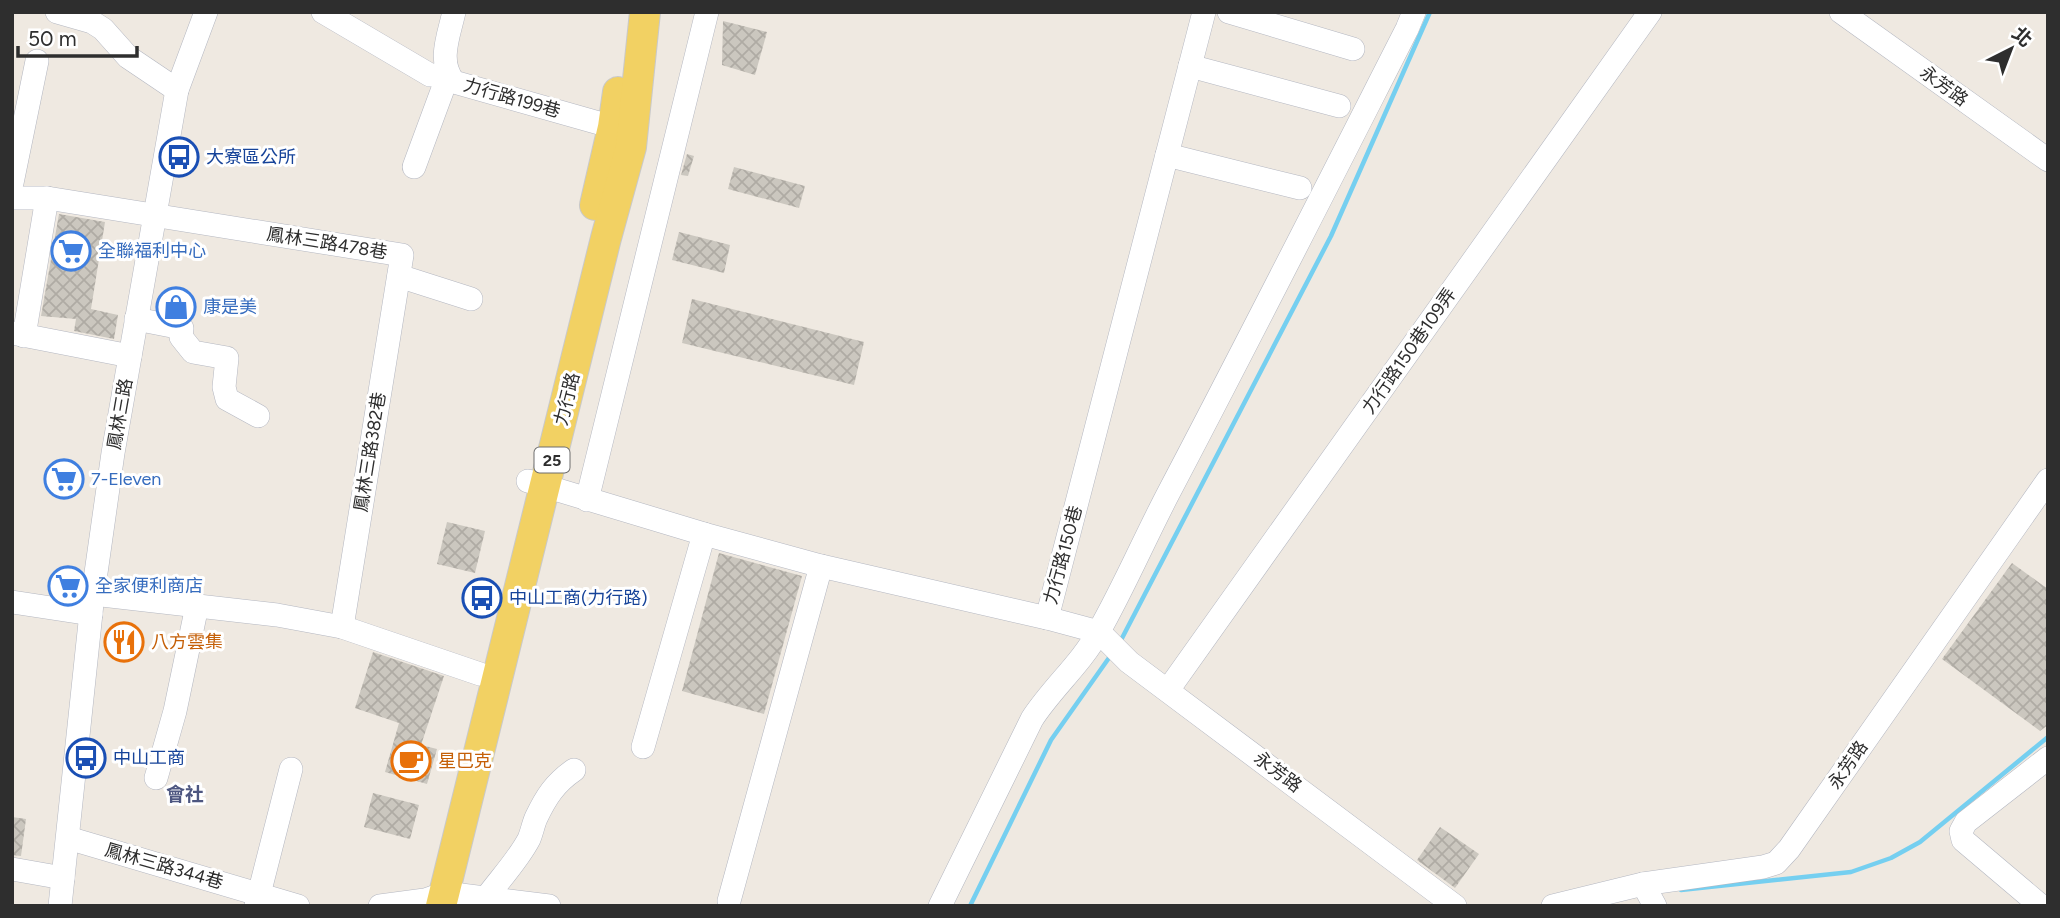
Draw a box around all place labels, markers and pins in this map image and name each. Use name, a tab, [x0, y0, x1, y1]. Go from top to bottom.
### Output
bus stop icon: 大寮區公所	[158, 136, 200, 178]
place label: 大寮區公所	[206, 146, 296, 168]
supermarket icon: 全聯福利中心	[50, 230, 92, 272]
place label: 全聯福利中心	[98, 240, 206, 262]
shop icon: 康是美	[155, 286, 197, 328]
place label: 康是美	[203, 296, 257, 318]
supermarket icon: 7-Eleven	[43, 458, 85, 500]
place label: 7-Eleven	[91, 468, 161, 490]
supermarket icon: 全家便利商店	[47, 565, 89, 607]
place label: 全家便利商店	[95, 575, 203, 597]
bus stop icon: 中山工商(力行路)	[461, 577, 503, 619]
place label: 中山工商(力行路)	[509, 587, 648, 609]
restaurant icon: 八方雲集	[103, 621, 145, 663]
place label: 八方雲集	[151, 631, 223, 653]
bus stop icon: 中山工商	[65, 737, 107, 779]
cafe icon: 星巴克	[390, 740, 432, 782]
place label: 中山工商	[113, 747, 185, 769]
place label: 星巴克	[438, 750, 492, 772]

